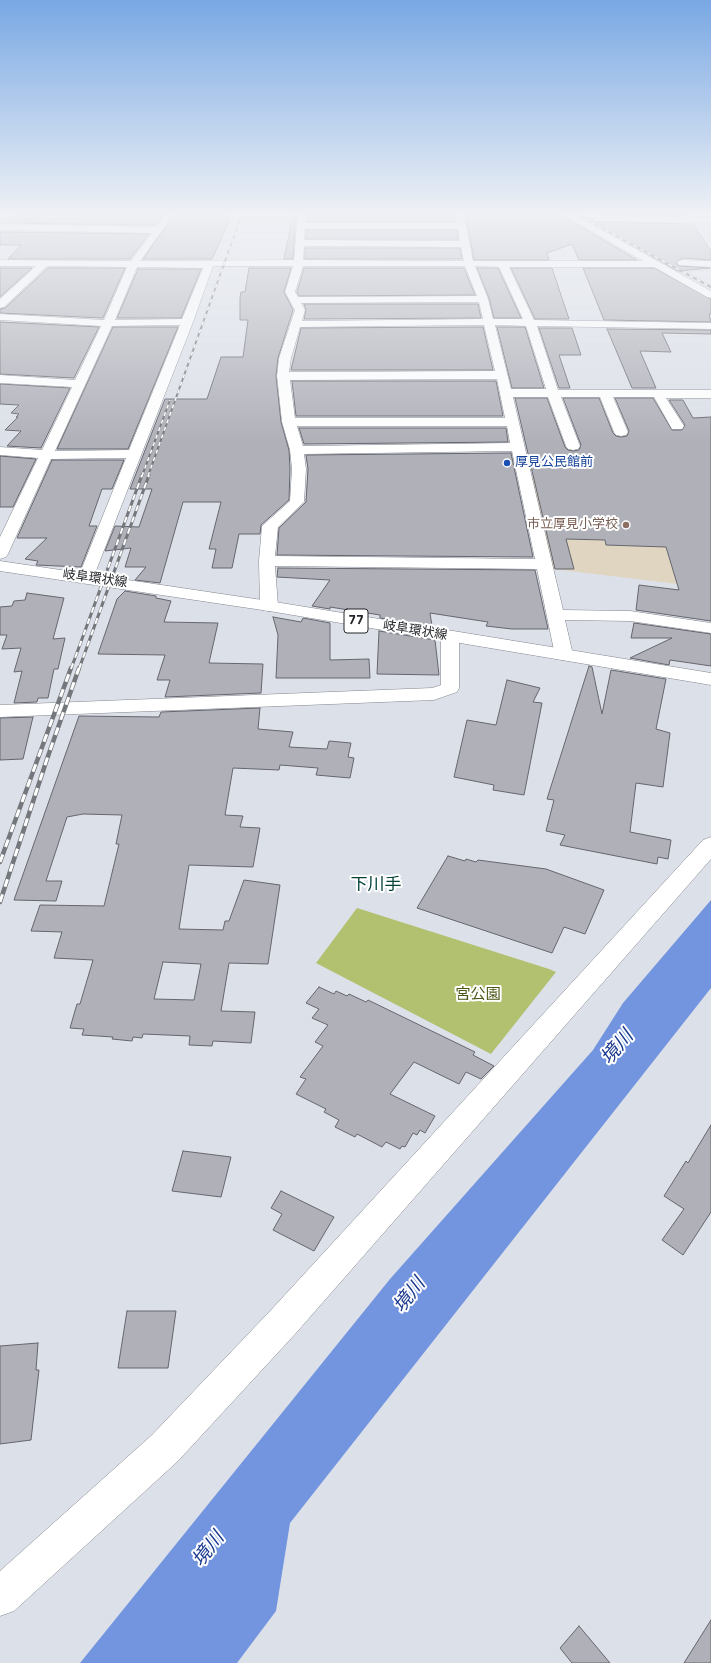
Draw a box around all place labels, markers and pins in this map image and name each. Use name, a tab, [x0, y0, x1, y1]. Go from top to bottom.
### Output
place label: 厚見公民館前	[515, 455, 593, 471]
marker: 厚見公民館前	[502, 458, 512, 468]
place label: 市立厚見小学校	[527, 517, 618, 533]
marker: 市立厚見小学校	[621, 520, 631, 530]

